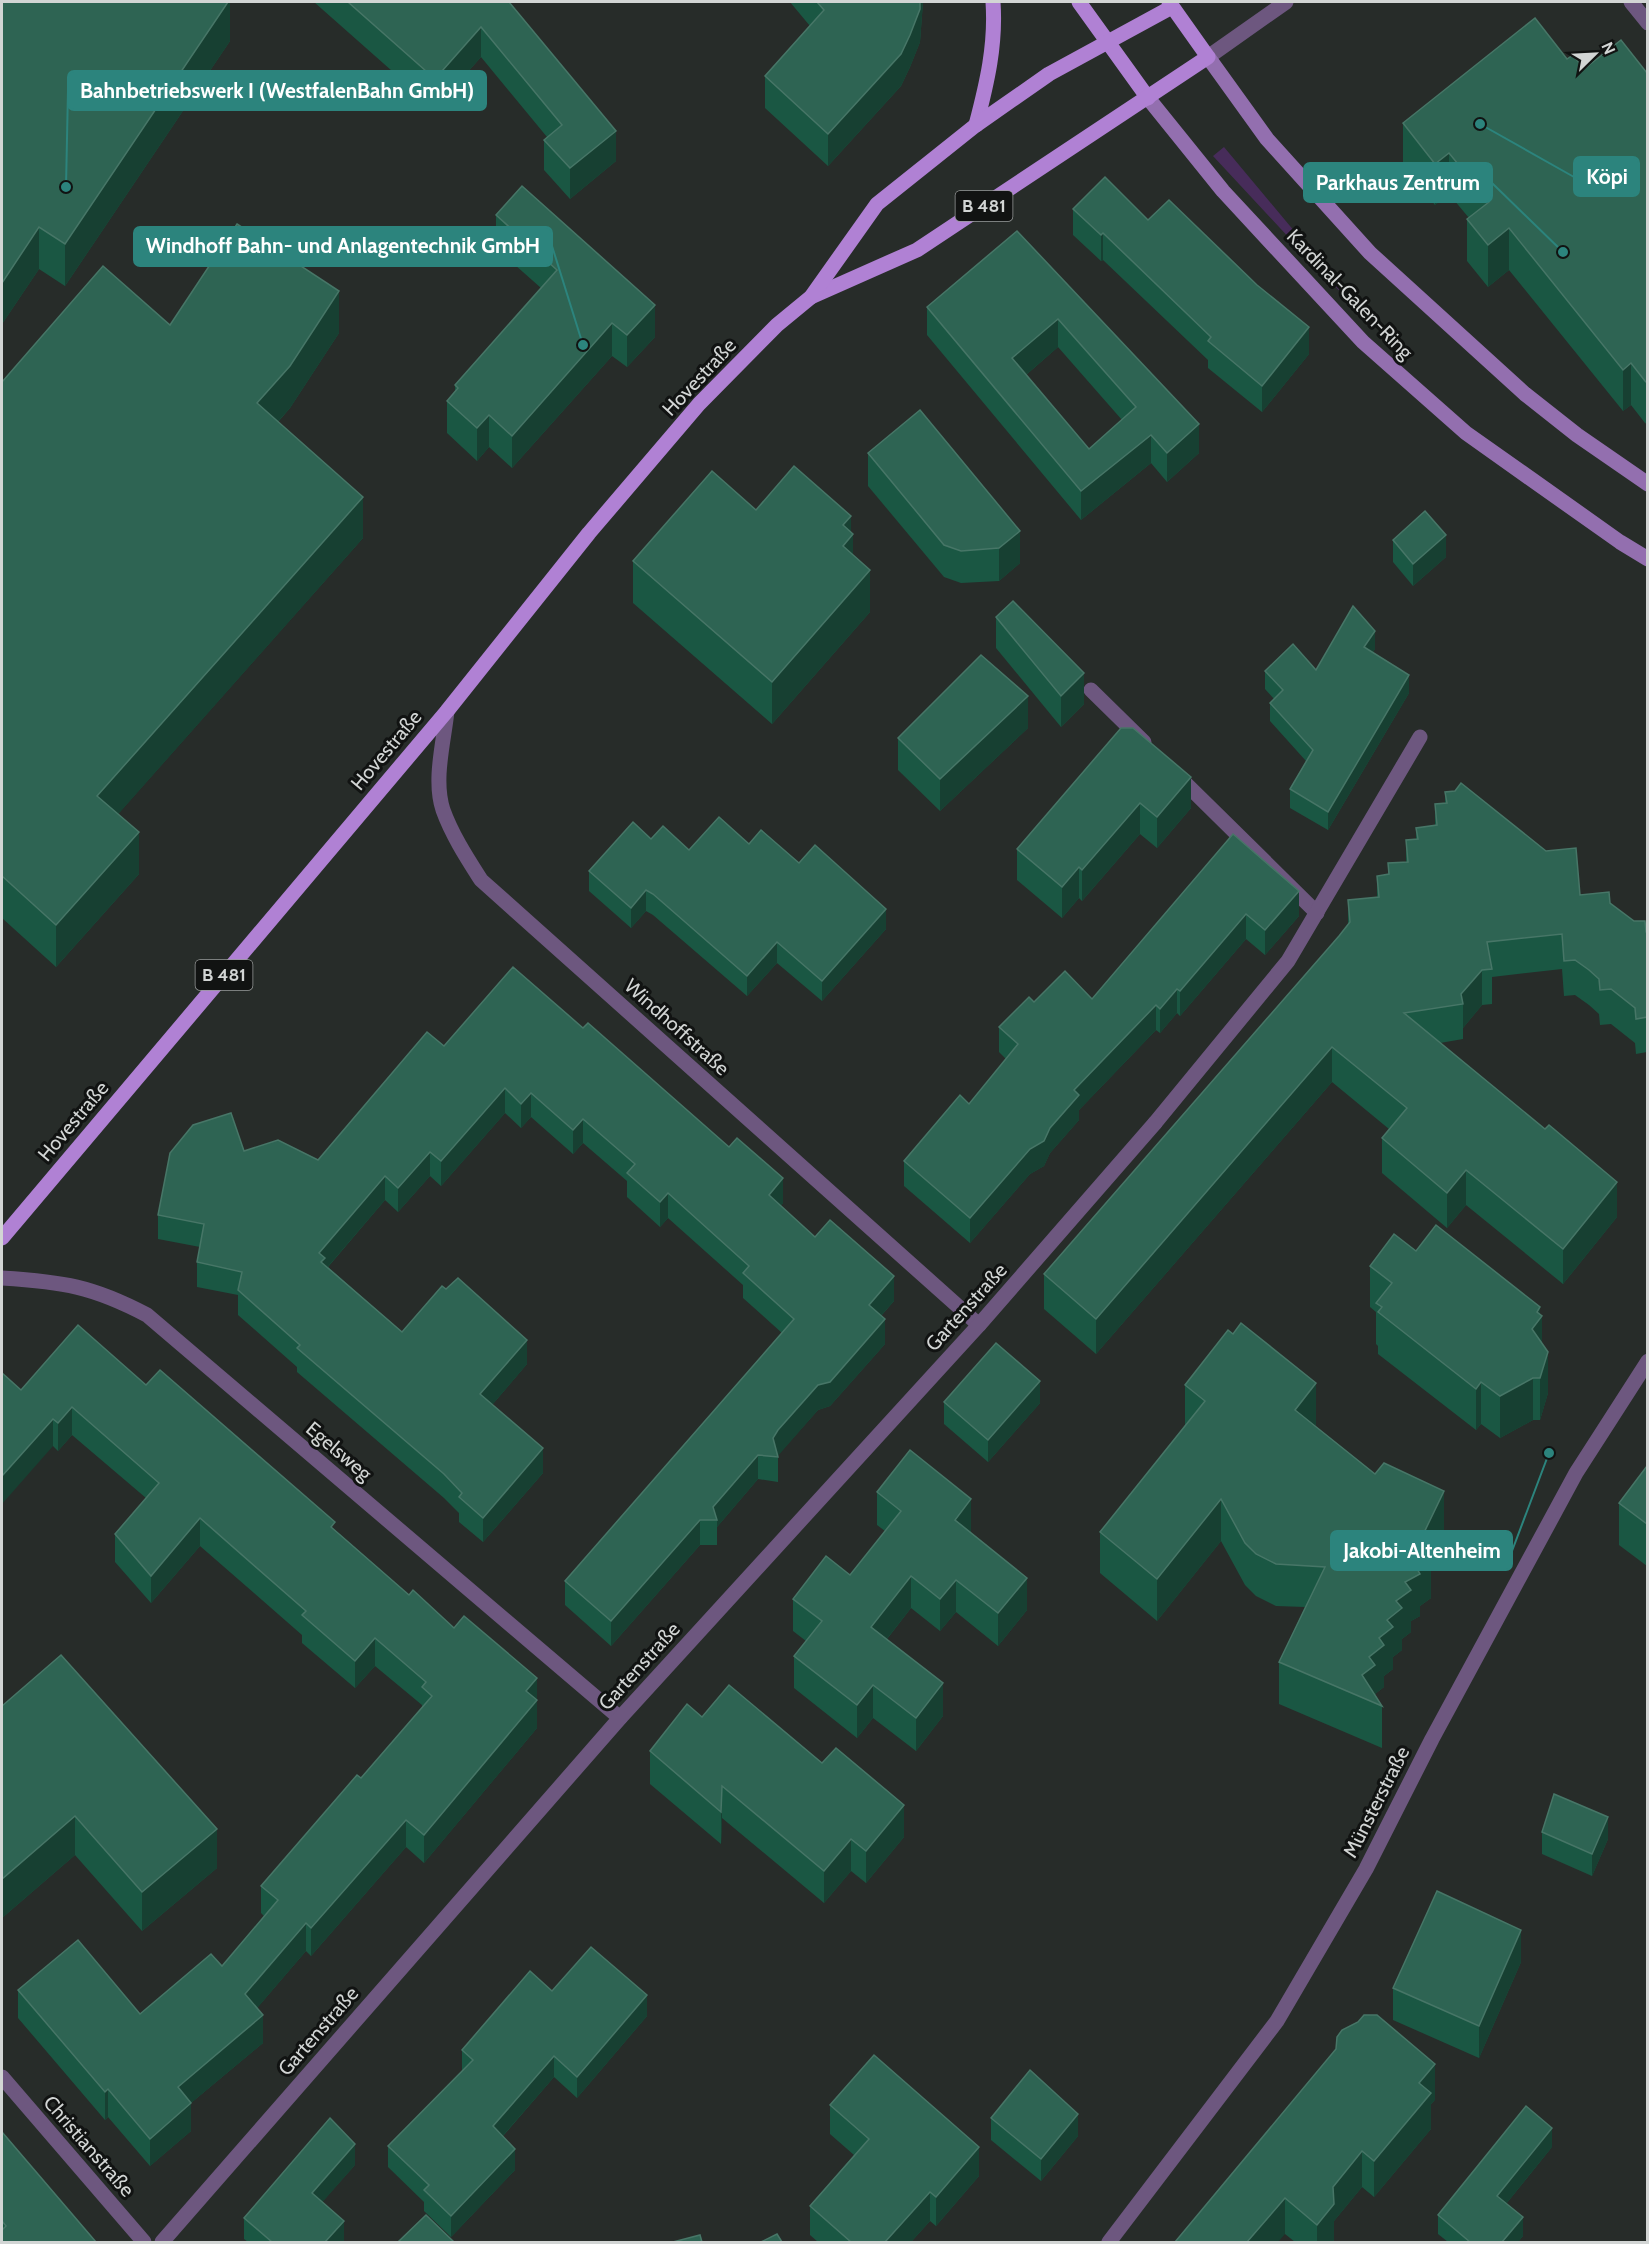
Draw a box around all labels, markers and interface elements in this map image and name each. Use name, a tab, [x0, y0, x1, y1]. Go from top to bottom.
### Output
north arrow	[1565, 24, 1625, 84]
text: N	[1597, 39, 1619, 57]
callout: Bahnbetriebswerk I (WestfalenBahn GmbH)	[68, 71, 486, 110]
text: Bahnbetriebswerk I (WestfalenBahn GmbH)	[80, 78, 474, 103]
callout: Köpi	[1574, 157, 1639, 196]
callout: Parkhaus Zentrum	[1304, 163, 1492, 202]
text: Köpi	[1586, 164, 1628, 189]
text: Parkhaus Zentrum	[1316, 170, 1480, 195]
road number: B 481	[956, 191, 1012, 221]
street label: Kardinal-Galen-Ring	[1282, 224, 1419, 365]
callout: Windhoff Bahn- und Anlagentechnik GmbH	[134, 227, 552, 266]
text: Windhoff Bahn- und Anlagentechnik GmbH	[146, 233, 540, 258]
street label: Hovestraße	[657, 333, 741, 421]
street label: Hovestraße	[346, 705, 426, 795]
road number: B 481	[196, 960, 252, 990]
street label: Windhoffstraße	[620, 974, 734, 1080]
street label: Hovestraße	[33, 1076, 113, 1166]
street label: Gartenstraße	[920, 1258, 1012, 1356]
street label: Egelsweg	[301, 1417, 378, 1486]
callout: Jakobi-Altenheim	[1331, 1531, 1512, 1570]
text: Jakobi-Altenheim	[1342, 1538, 1501, 1563]
street label: Gartenstraße	[593, 1617, 685, 1715]
street label: Münsterstraße	[1338, 1742, 1414, 1862]
street label: Gartenstraße	[273, 1982, 363, 2080]
street label: Christianstraße	[39, 2090, 139, 2202]

